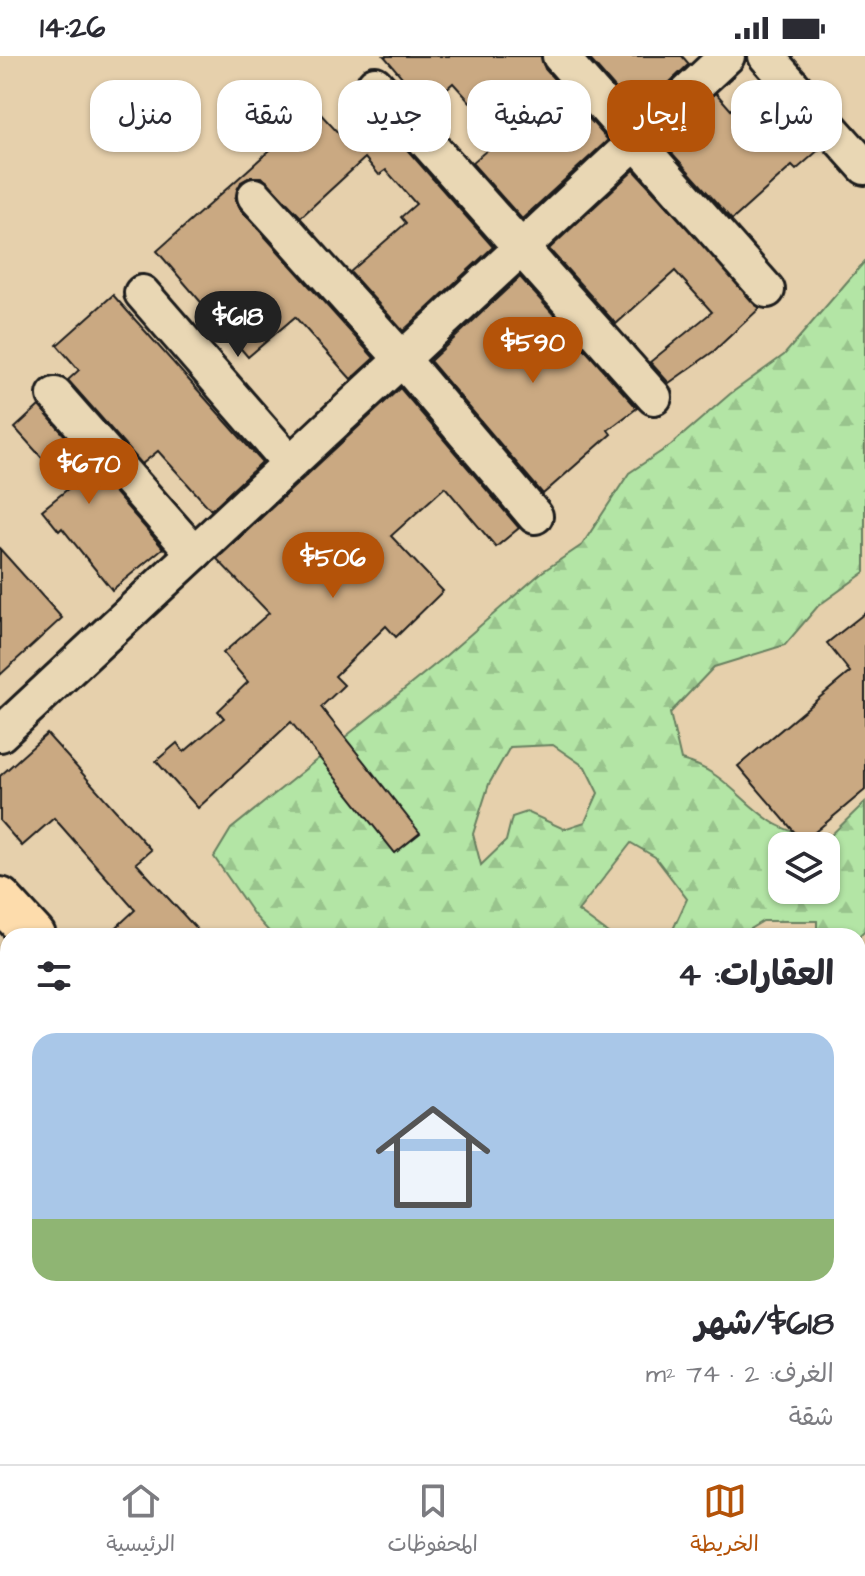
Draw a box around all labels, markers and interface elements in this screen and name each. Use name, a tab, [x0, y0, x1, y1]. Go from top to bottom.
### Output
text: 14:26	[40, 7, 105, 49]
chip: منزل	[90, 80, 201, 152]
chip: شقة	[217, 80, 322, 152]
chip: جديد	[338, 80, 451, 152]
chip: تصفية	[467, 80, 591, 152]
chip: إيجار	[607, 80, 715, 152]
chip: شراء	[731, 80, 842, 152]
pin: $618	[191, 291, 285, 359]
text: $618	[213, 299, 263, 335]
pin: $590	[486, 317, 580, 385]
text: $590	[501, 325, 565, 361]
pin: $670	[42, 438, 136, 506]
text: $670	[57, 446, 121, 482]
pin: $506	[286, 532, 380, 600]
text: $506	[300, 540, 366, 576]
map controls	[768, 832, 840, 904]
button: layers	[768, 832, 840, 904]
text: العقارات: 4	[678, 951, 834, 999]
icon: filters	[32, 954, 76, 998]
icon: home	[361, 1085, 505, 1229]
text: $618/شهر	[695, 1300, 834, 1348]
text: الغرف: 2 · 74 m²	[646, 1356, 834, 1392]
text: شقة	[789, 1399, 834, 1435]
tab: الرئيسية	[106, 1479, 175, 1563]
tab: المحفوظات	[387, 1479, 478, 1563]
tab: الخريطة	[690, 1479, 759, 1563]

